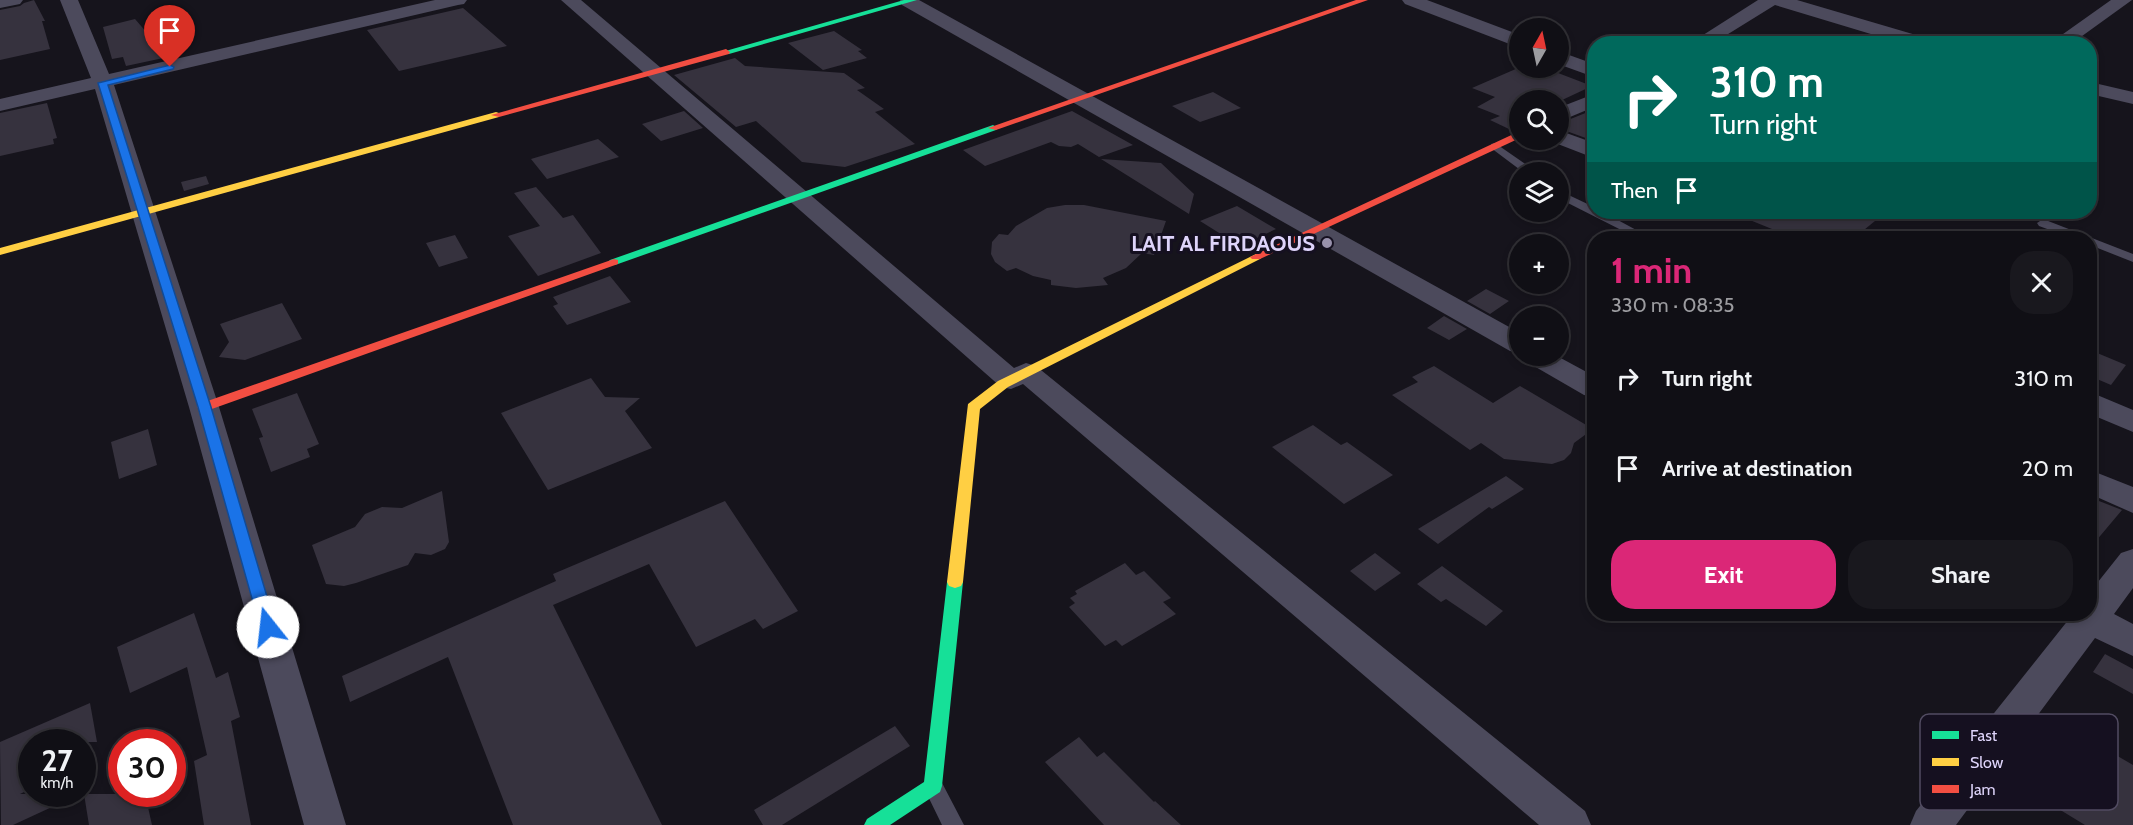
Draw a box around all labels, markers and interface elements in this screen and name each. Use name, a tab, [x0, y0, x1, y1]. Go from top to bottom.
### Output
pin	[144, 5, 195, 67]
icon: arrive	[153, 14, 186, 47]
north arrow	[1509, 18, 1569, 78]
map controls	[1509, 18, 1569, 366]
text: 310 m	[1710, 56, 1824, 108]
icon: right	[1611, 60, 1689, 138]
button: search	[1509, 90, 1569, 150]
text: Turn right	[1710, 108, 1817, 141]
button: layers	[1509, 162, 1569, 222]
icon: arrive	[1670, 174, 1703, 207]
text: Then	[1611, 177, 1658, 204]
place label: LAIT AL FIRDAOUS	[1131, 230, 1315, 257]
button: +	[1509, 234, 1569, 294]
marker: LAIT AL FIRDAOUS	[1320, 236, 1334, 250]
text: 1 min	[1611, 248, 1692, 292]
button: close	[2010, 251, 2073, 314]
text: 330 m · 08:35	[1611, 293, 1734, 317]
button: −	[1509, 306, 1569, 366]
icon: right	[1611, 362, 1644, 395]
text: Turn right	[1662, 365, 1752, 392]
text: 310 m	[2014, 365, 2073, 392]
icon: arrive	[1611, 452, 1644, 485]
text: Arrive at destination	[1662, 455, 1852, 482]
text: 20 m	[2022, 455, 2073, 482]
button: Exit	[1611, 540, 1836, 609]
button: Share	[1848, 540, 2073, 609]
position arrow	[236, 595, 300, 659]
legend	[1920, 714, 2118, 810]
text: Fast	[1970, 726, 1998, 745]
speed limit sign: 30	[108, 729, 186, 807]
text: 27	[41, 742, 73, 779]
text: Slow	[1970, 753, 2004, 772]
text: km/h	[41, 774, 73, 792]
text: Jam	[1969, 780, 1996, 799]

